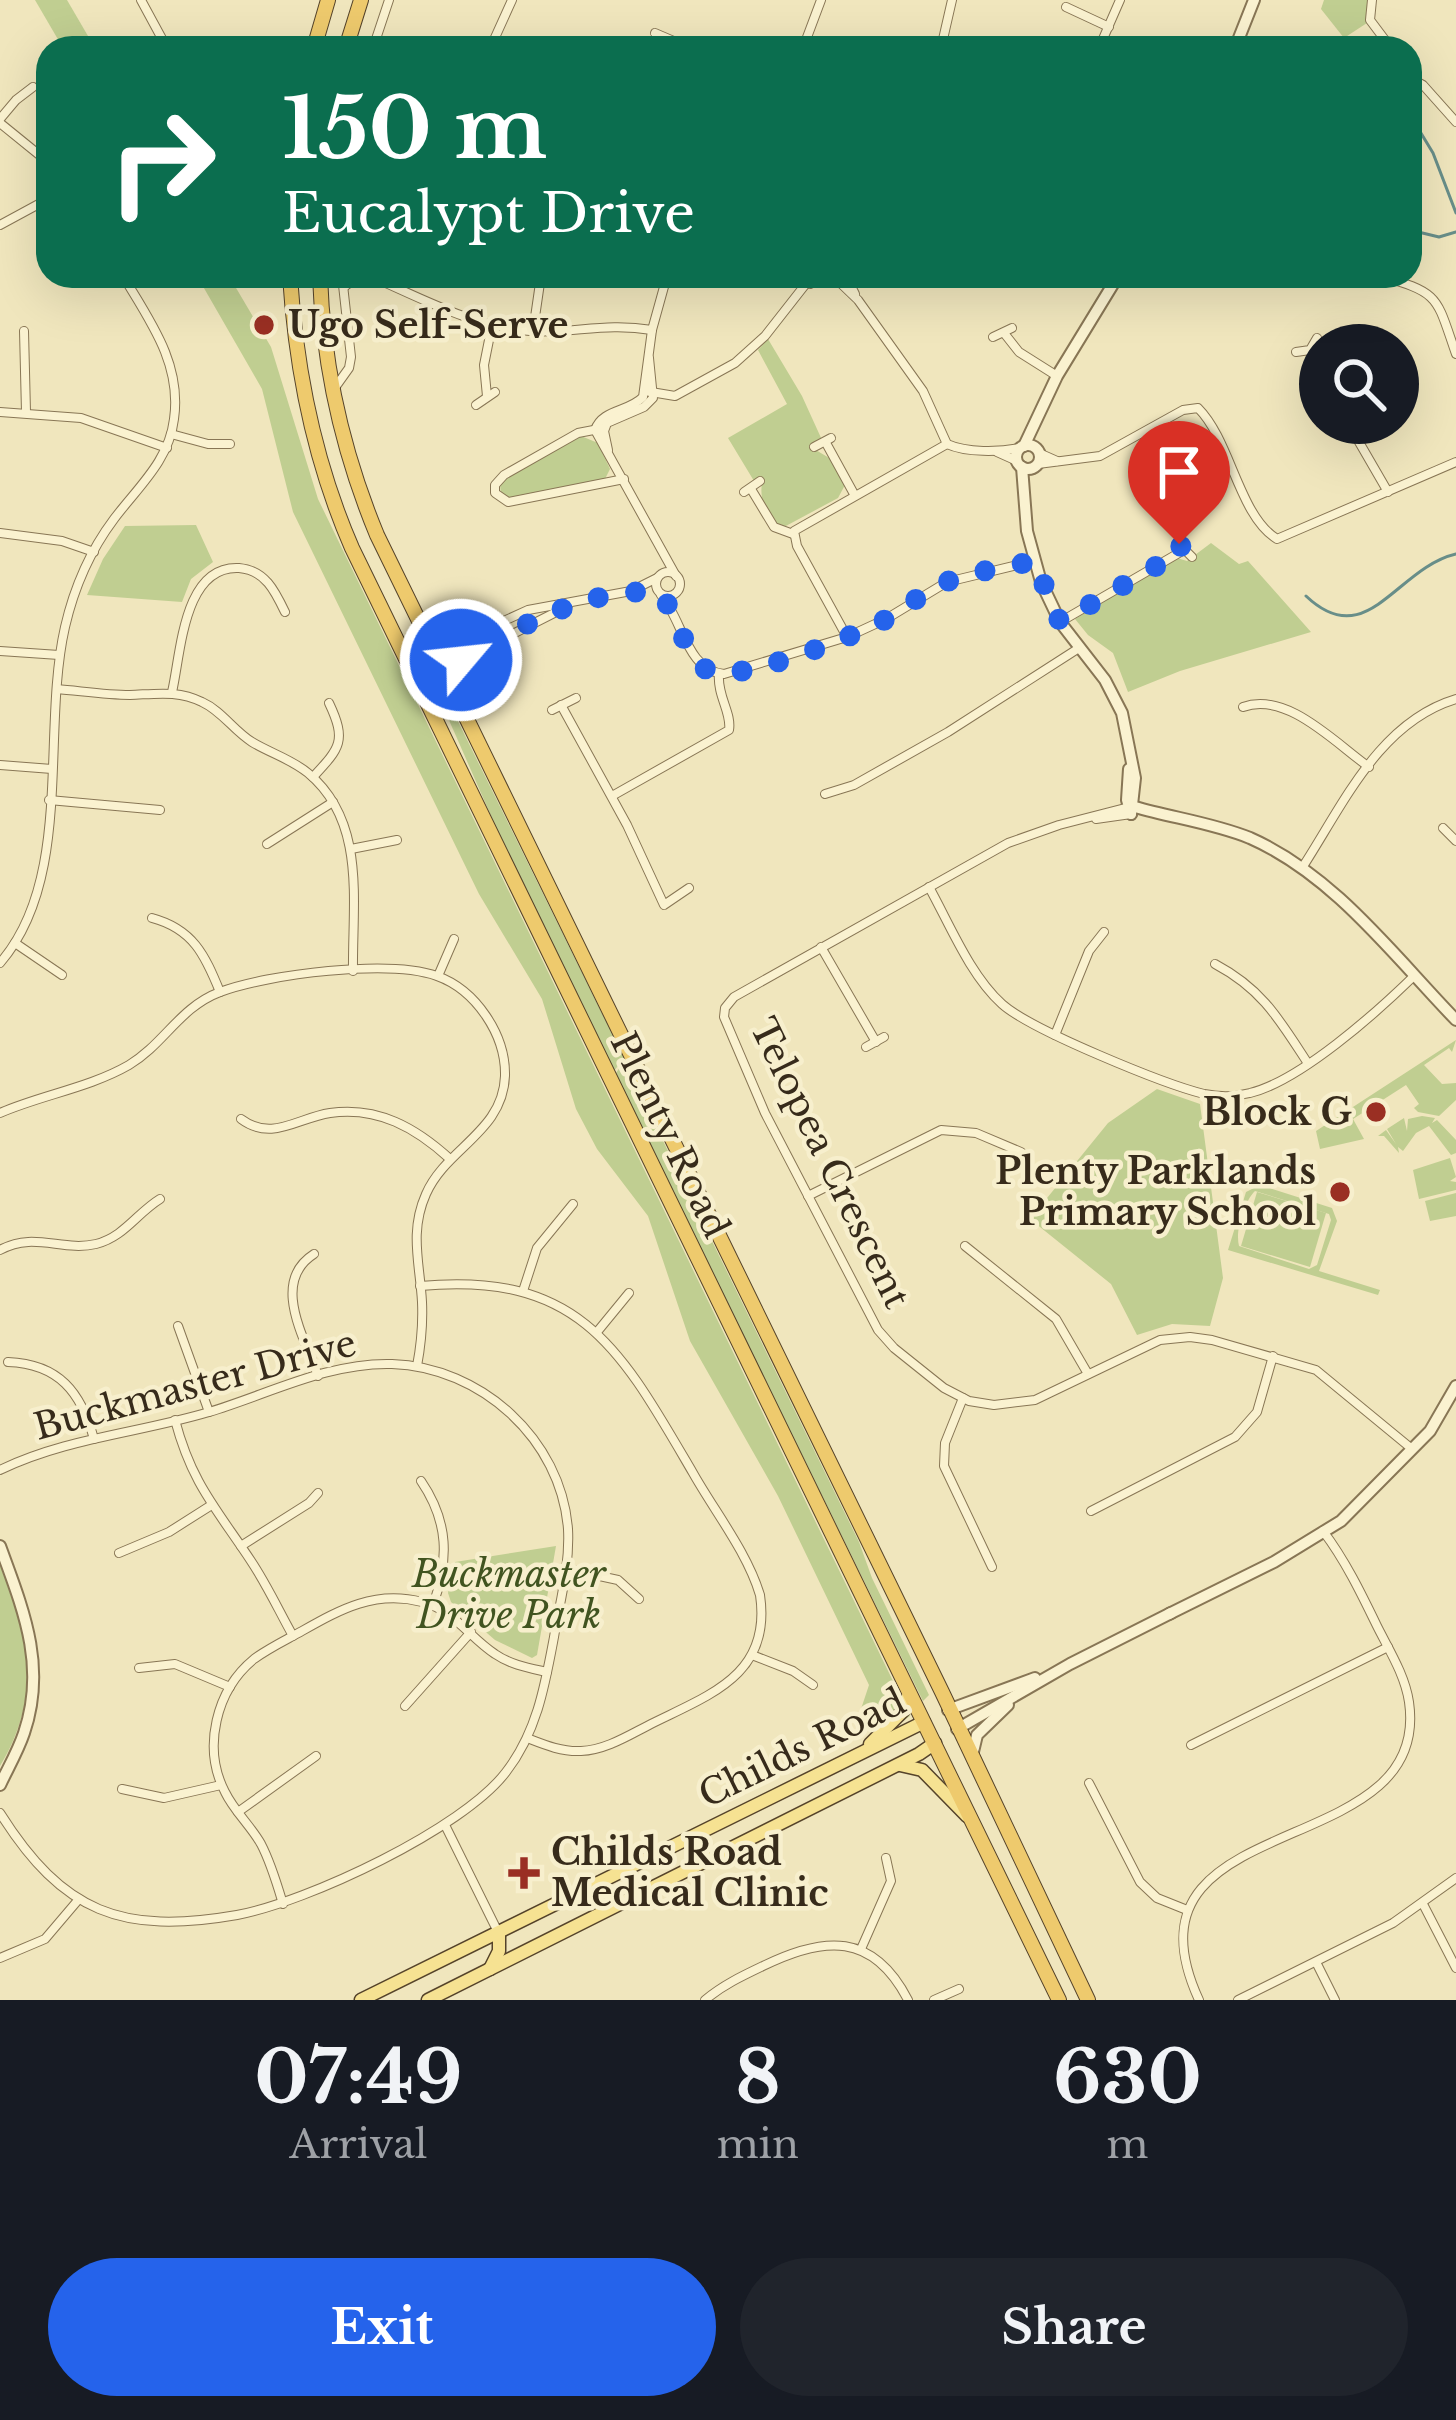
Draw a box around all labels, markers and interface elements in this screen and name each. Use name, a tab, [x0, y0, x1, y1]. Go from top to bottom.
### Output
text: 150 m	[282, 77, 547, 181]
icon: right	[84, 84, 240, 240]
text: Eucalypt Drive	[282, 180, 695, 247]
place label: Ugo Self-Serve	[288, 303, 568, 348]
marker: Ugo Self-Serve	[251, 312, 277, 338]
map controls	[1299, 324, 1419, 444]
button: search	[1299, 324, 1419, 444]
pin	[1128, 421, 1230, 544]
icon: arrive	[1146, 439, 1212, 505]
position arrow	[398, 597, 524, 723]
street label: Telopea Crescent	[740, 1011, 920, 1316]
street label: Plenty Road	[601, 1025, 739, 1245]
place label: Block G	[1202, 1090, 1352, 1135]
marker: Block G	[1363, 1099, 1389, 1125]
place label: Plenty Parklands Primary School	[995, 1149, 1316, 1235]
marker: Plenty Parklands Primary School	[1327, 1179, 1353, 1205]
street label: Buckmaster Drive	[29, 1320, 361, 1450]
park label: Buckmaster Drive Park	[410, 1552, 607, 1638]
street label: Childs Road	[691, 1679, 913, 1817]
place label: Childs Road Medical Clinic	[551, 1830, 829, 1916]
marker: Childs Road Medical Clinic	[508, 1857, 540, 1889]
text: 07:49	[254, 2033, 463, 2122]
text: 8	[735, 2033, 781, 2122]
text: 630	[1053, 2033, 1202, 2122]
text: Arrival	[289, 2120, 427, 2169]
text: min	[717, 2120, 799, 2169]
text: m	[1106, 2120, 1148, 2169]
button: Exit	[48, 2258, 716, 2396]
button: Share	[740, 2258, 1408, 2396]

